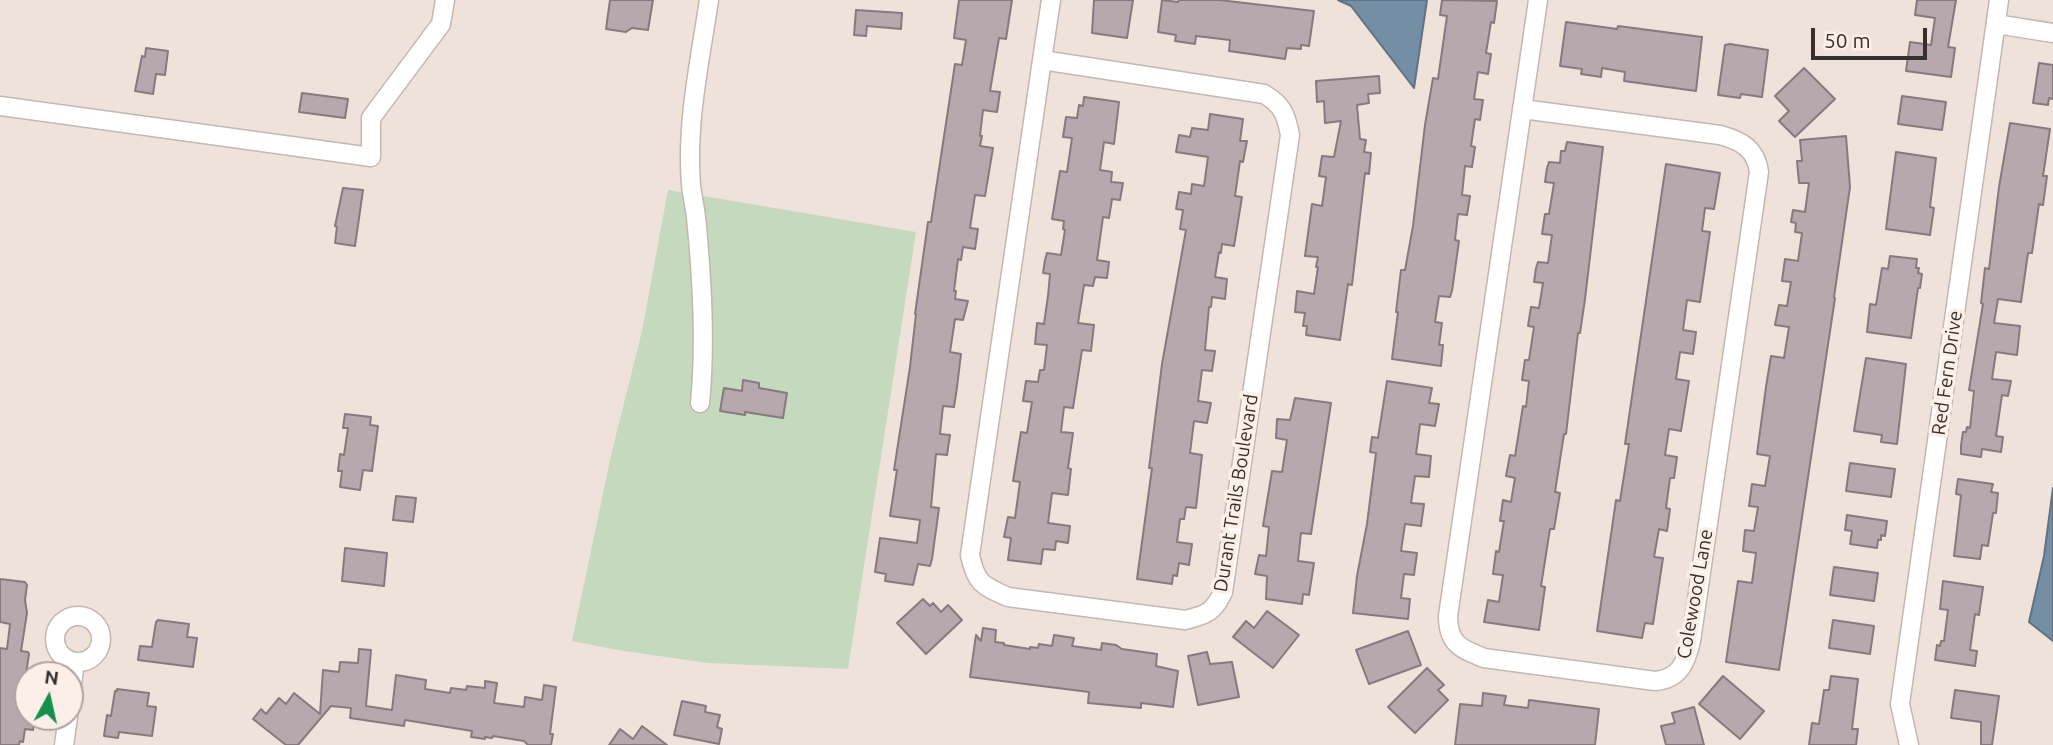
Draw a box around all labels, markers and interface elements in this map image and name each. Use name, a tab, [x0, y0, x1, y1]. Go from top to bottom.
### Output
scale bar	[1815, 14, 1930, 58]
text: 50 m	[1824, 28, 1871, 52]
street label: Red Fern Drive	[1927, 309, 1967, 437]
street label: Durant Trails Boulevard	[1209, 393, 1263, 593]
street label: Colewood Lane	[1672, 527, 1718, 661]
north arrow	[14, 661, 84, 731]
text: N	[43, 665, 60, 689]

